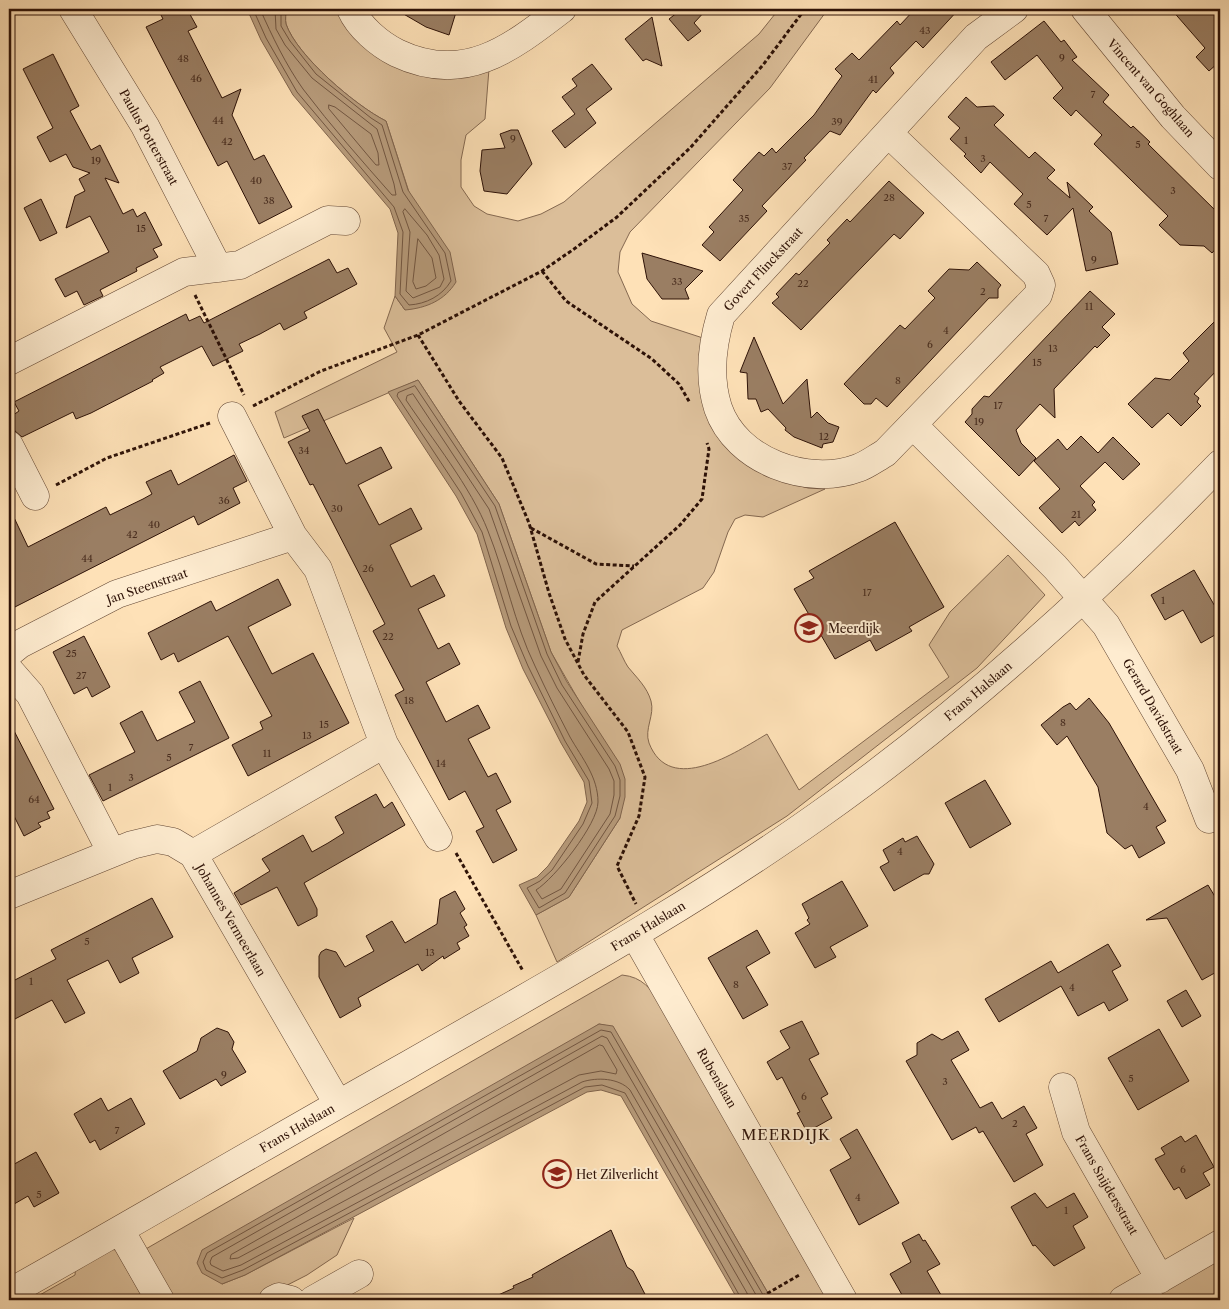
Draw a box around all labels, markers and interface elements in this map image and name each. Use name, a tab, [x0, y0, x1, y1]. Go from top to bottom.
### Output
house number: 43	[919, 24, 931, 37]
street label: Vincent van Goghlaan	[1104, 35, 1198, 141]
house number: 9	[1059, 51, 1065, 64]
house number: 48	[177, 52, 189, 65]
house number: 46	[190, 72, 202, 85]
house number: 41	[868, 73, 879, 86]
street label: Paulus Potterstraat	[116, 86, 182, 188]
house number: 7	[1091, 88, 1096, 101]
house number: 44	[212, 114, 224, 127]
house number: 39	[831, 115, 843, 128]
house number: 9	[510, 132, 516, 145]
house number: 1	[964, 134, 969, 147]
house number: 42	[221, 135, 233, 148]
house number: 5	[1135, 138, 1141, 151]
house number: 3	[980, 152, 986, 165]
house number: 19	[91, 154, 101, 167]
house number: 37	[782, 160, 792, 173]
house number: 40	[250, 174, 262, 187]
house number: 3	[1170, 184, 1176, 197]
house number: 28	[883, 191, 895, 204]
house number: 38	[263, 194, 275, 207]
house number: 5	[1026, 198, 1032, 211]
house number: 35	[739, 212, 749, 225]
house number: 7	[1044, 212, 1049, 225]
house number: 15	[136, 222, 146, 235]
street label: Govert Flinckstraat	[720, 223, 806, 314]
house number: 9	[1091, 253, 1097, 266]
house number: 33	[671, 275, 683, 288]
house number: 22	[797, 277, 809, 290]
house number: 2	[980, 285, 986, 298]
house number: 11	[1085, 300, 1094, 313]
house number: 4	[943, 324, 949, 337]
house number: 6	[927, 338, 933, 351]
house number: 13	[1048, 342, 1058, 355]
house number: 15	[1032, 356, 1042, 369]
house number: 8	[895, 374, 901, 387]
house number: 17	[993, 399, 1003, 412]
house number: 19	[974, 415, 984, 428]
house number: 12	[819, 430, 829, 443]
house number: 34	[298, 444, 310, 457]
house number: 36	[218, 494, 230, 507]
house number: 30	[331, 502, 343, 515]
house number: 21	[1071, 508, 1082, 521]
house number: 40	[148, 518, 160, 531]
house number: 42	[126, 528, 138, 541]
house number: 44	[81, 552, 93, 565]
house number: 26	[362, 562, 374, 575]
street label: Jan Steenstraat	[103, 565, 190, 608]
house number: 17	[862, 586, 872, 599]
house number: 1	[1161, 594, 1166, 607]
school or university icon: Meerdijk	[794, 613, 824, 643]
place label: Meerdijk	[828, 621, 881, 636]
house number: 22	[382, 630, 394, 643]
house number: 25	[65, 647, 77, 660]
street label: Gerard Davidstraat	[1120, 656, 1187, 757]
street label: Frans Halslaan	[941, 658, 1015, 724]
house number: 27	[76, 669, 86, 682]
house number: 18	[404, 694, 414, 707]
house number: 8	[1060, 716, 1066, 729]
house number: 15	[319, 718, 329, 731]
house number: 13	[302, 729, 312, 742]
house number: 7	[189, 741, 194, 754]
house number: 11	[263, 747, 272, 760]
house number: 5	[166, 751, 172, 764]
house number: 14	[436, 757, 446, 770]
house number: 3	[128, 771, 134, 784]
house number: 1	[108, 781, 113, 794]
house number: 64	[28, 793, 40, 806]
house number: 4	[1143, 800, 1149, 813]
house number: 4	[897, 845, 903, 858]
street label: Johannes Vermeerlaan	[192, 859, 270, 979]
street label: Frans Halslaan	[608, 898, 688, 954]
house number: 5	[84, 935, 90, 948]
house number: 13	[425, 946, 435, 959]
house number: 1	[29, 975, 34, 988]
house number: 8	[733, 978, 739, 991]
house number: 4	[1069, 981, 1075, 994]
street label: Rubenslaan	[694, 1045, 740, 1111]
house number: 9	[221, 1068, 227, 1081]
house number: 5	[1128, 1072, 1134, 1085]
house number: 3	[942, 1075, 948, 1088]
house number: 6	[801, 1090, 807, 1103]
street label: Frans Halslaan	[257, 1100, 338, 1156]
house number: 2	[1012, 1117, 1018, 1130]
house number: 7	[115, 1124, 120, 1137]
district label: MEERDIJK	[741, 1125, 831, 1144]
street label: Frans Snijdersstraat	[1072, 1133, 1142, 1238]
school or university icon: Het Zilverlicht	[542, 1159, 572, 1189]
house number: 6	[1180, 1163, 1186, 1176]
place label: Het Zilverlicht	[576, 1167, 659, 1182]
house number: 5	[36, 1188, 42, 1201]
house number: 4	[855, 1191, 861, 1204]
house number: 1	[1064, 1204, 1069, 1217]

